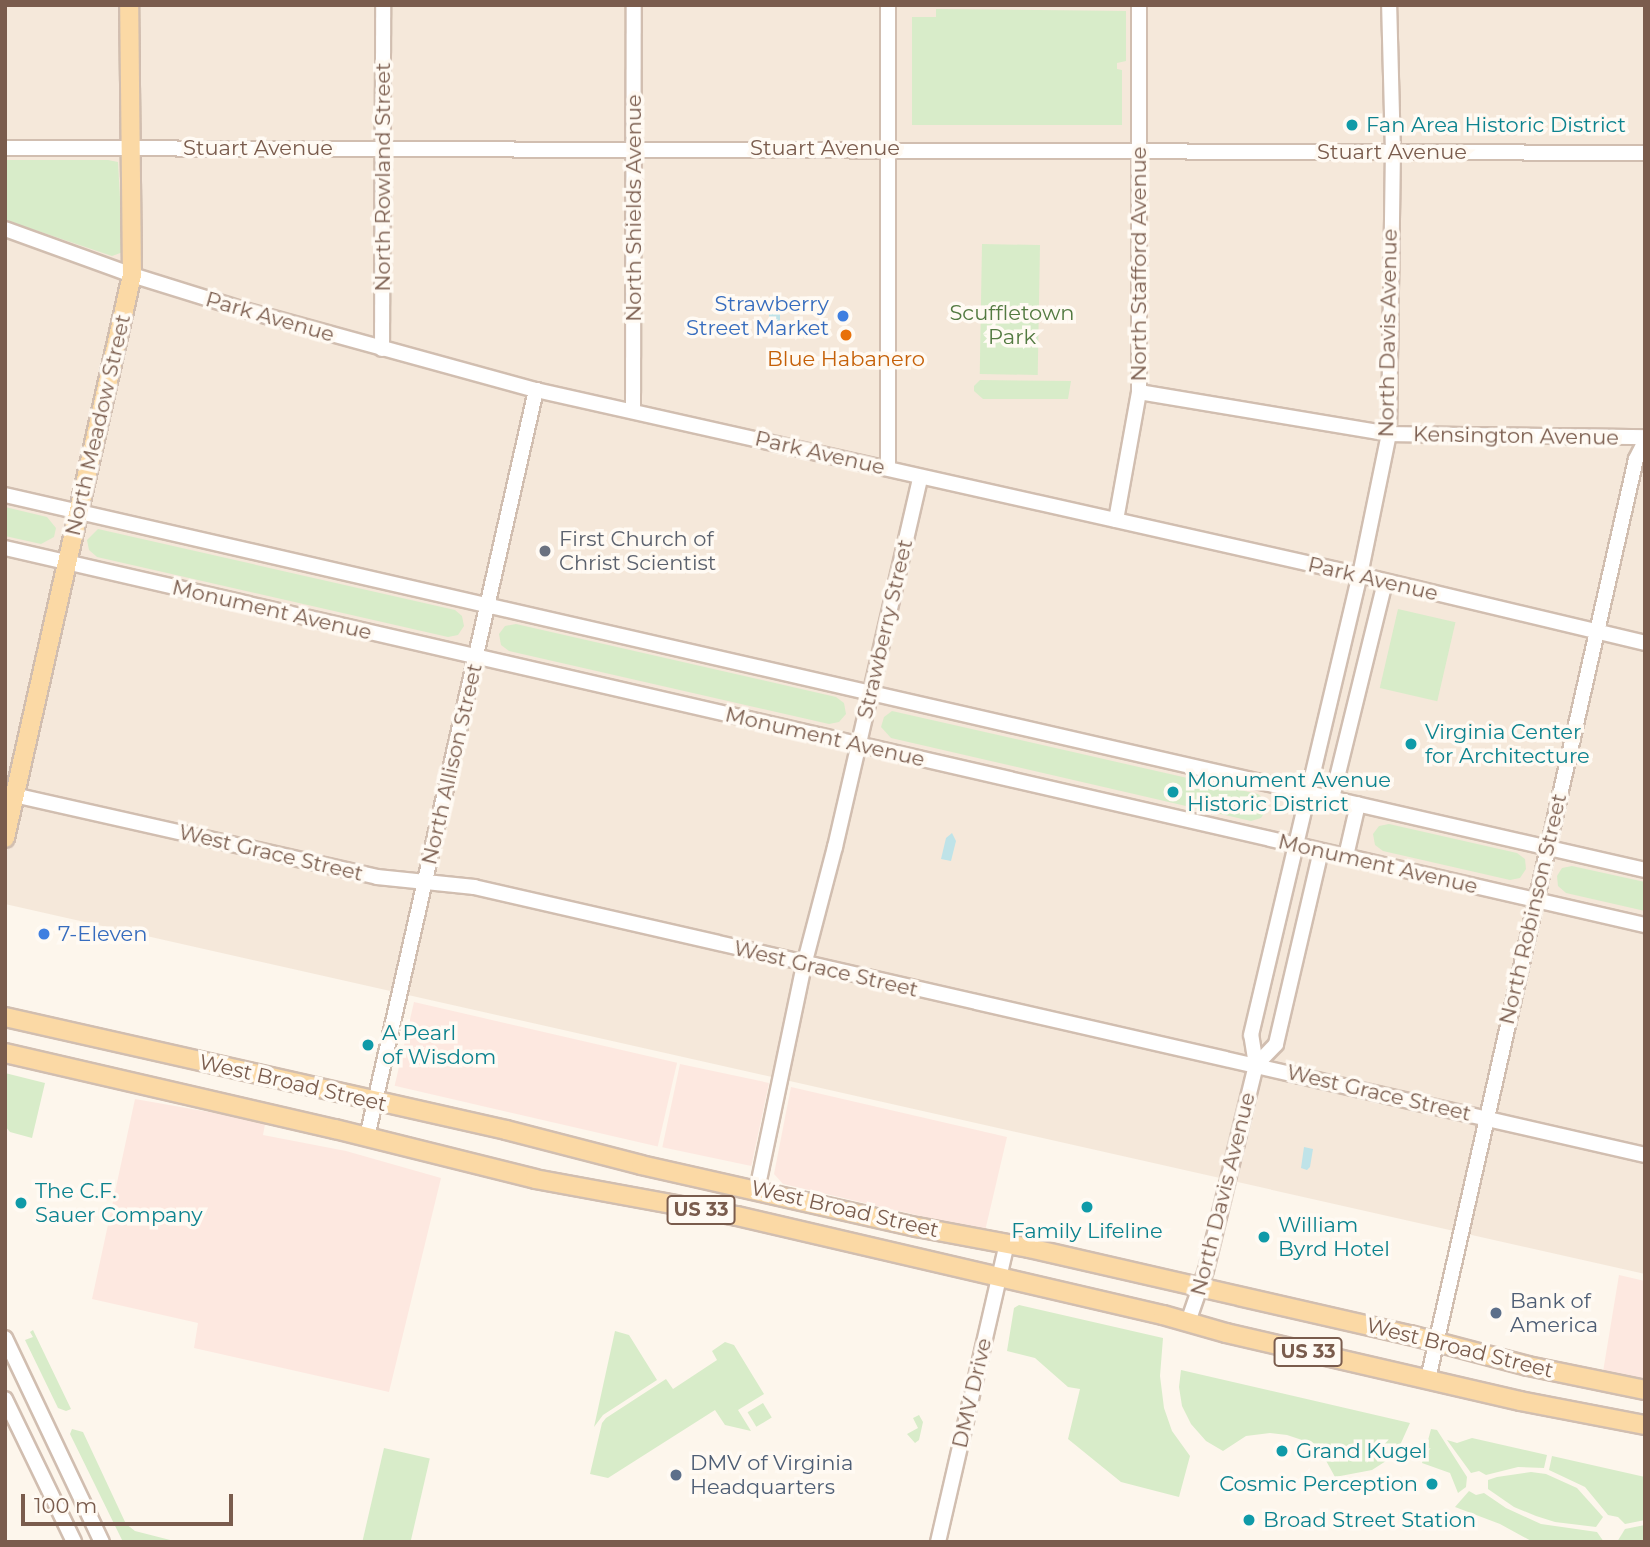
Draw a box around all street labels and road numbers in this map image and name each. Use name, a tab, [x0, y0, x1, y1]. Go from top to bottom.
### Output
street label: North Rowland Street	[370, 62, 396, 292]
street label: North Shields Avenue	[621, 94, 647, 322]
street label: Stuart Avenue	[183, 135, 333, 161]
street label: Stuart Avenue	[750, 135, 900, 161]
street label: Stuart Avenue	[1317, 139, 1467, 165]
street label: North Stafford Avenue	[1126, 146, 1152, 382]
street label: North Davis Avenue	[1374, 228, 1402, 438]
street label: Park Avenue	[203, 287, 337, 347]
street label: North Meadow Street	[60, 312, 136, 538]
street label: Kensington Avenue	[1413, 422, 1619, 450]
street label: Park Avenue	[753, 426, 887, 480]
street label: Strawberry Street	[852, 537, 918, 721]
street label: Park Avenue	[1306, 552, 1440, 606]
street label: Monument Avenue	[170, 575, 374, 645]
street label: North Allison Street	[417, 661, 487, 867]
street label: Monument Avenue	[723, 702, 927, 772]
street label: North Robinson Street	[1494, 791, 1572, 1027]
street label: West Grace Street	[176, 820, 366, 886]
street label: Monument Avenue	[1276, 829, 1480, 899]
street label: West Grace Street	[731, 936, 921, 1002]
street label: West Broad Street	[197, 1049, 389, 1117]
street label: West Grace Street	[1284, 1060, 1474, 1126]
street label: North Davis Avenue	[1186, 1090, 1260, 1298]
street label: West Broad Street	[749, 1175, 941, 1243]
road number: US 33	[666, 1194, 736, 1226]
street label: West Broad Street	[1364, 1313, 1556, 1383]
street label: DMV Drive	[947, 1335, 997, 1451]
road number: US 33	[1273, 1336, 1343, 1368]

